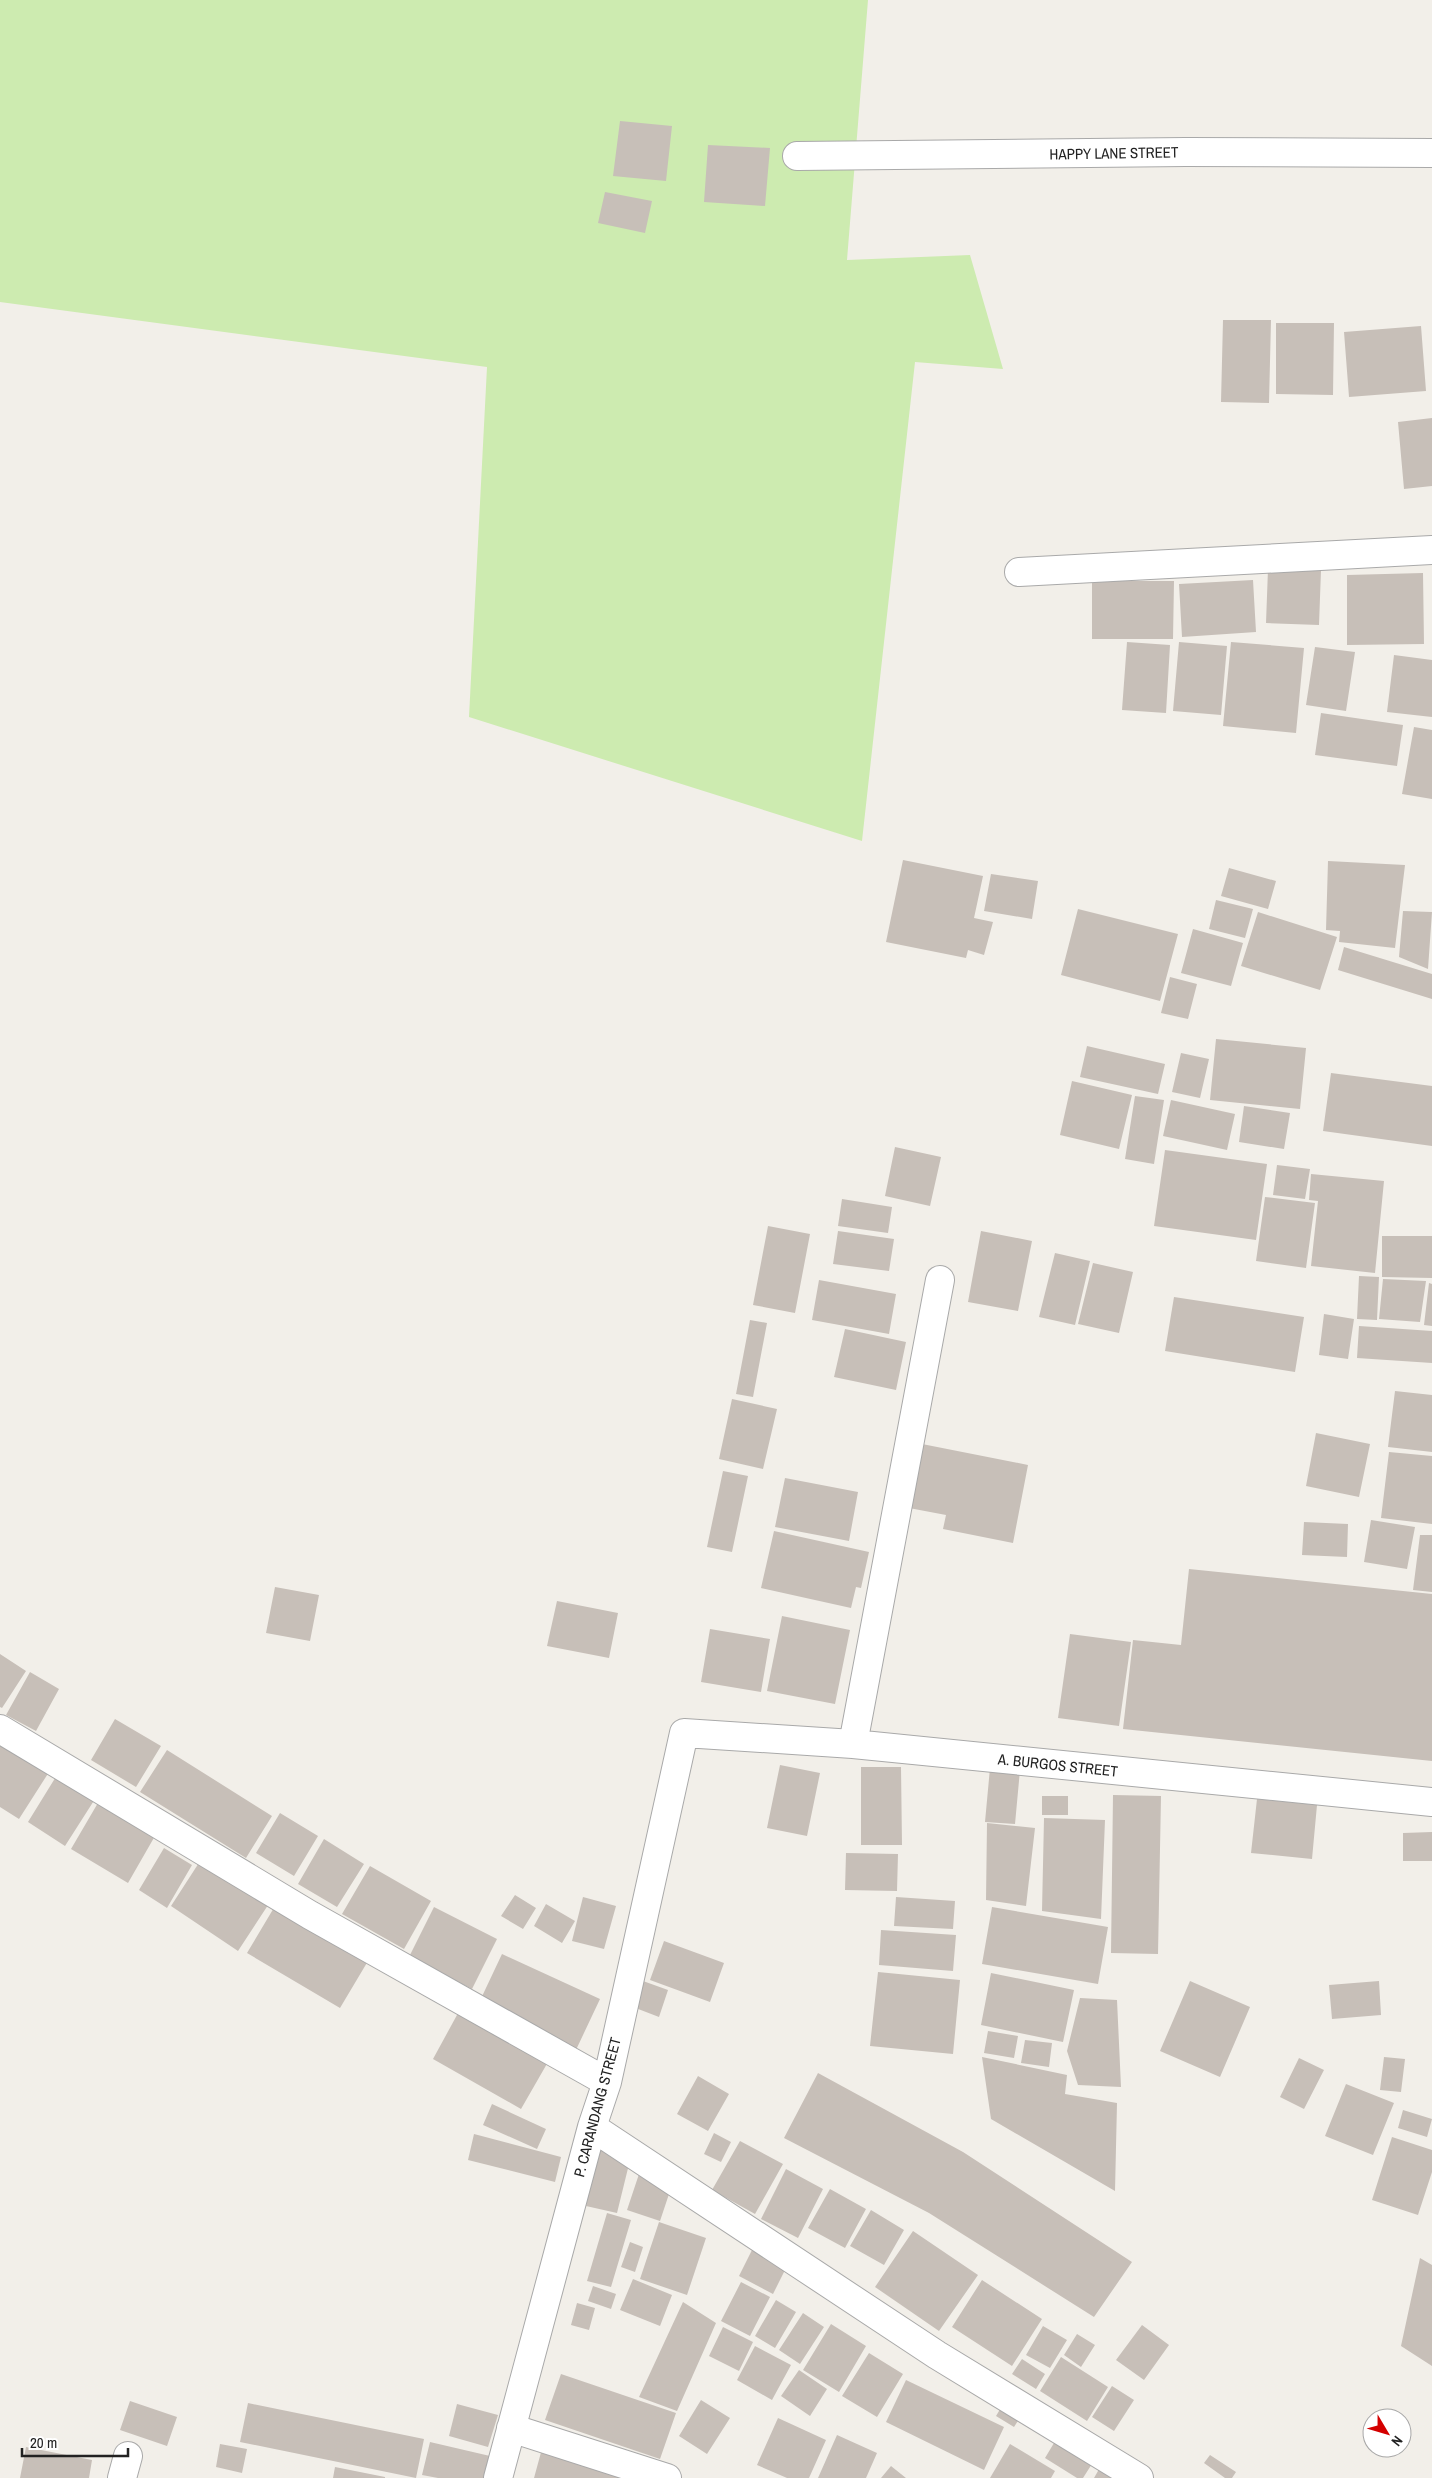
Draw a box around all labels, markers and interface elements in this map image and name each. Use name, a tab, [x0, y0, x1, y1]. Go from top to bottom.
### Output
street label: HAPPY LANE STREET	[1049, 141, 1179, 165]
street label: A. BURGOS STREET	[996, 1748, 1119, 1782]
street label: P. CARANDANG STREET	[568, 2034, 626, 2179]
north arrow	[1362, 2408, 1412, 2458]
scale bar	[22, 2426, 129, 2458]
text: 20 m	[30, 2432, 57, 2453]
text: N	[1388, 2432, 1407, 2450]

